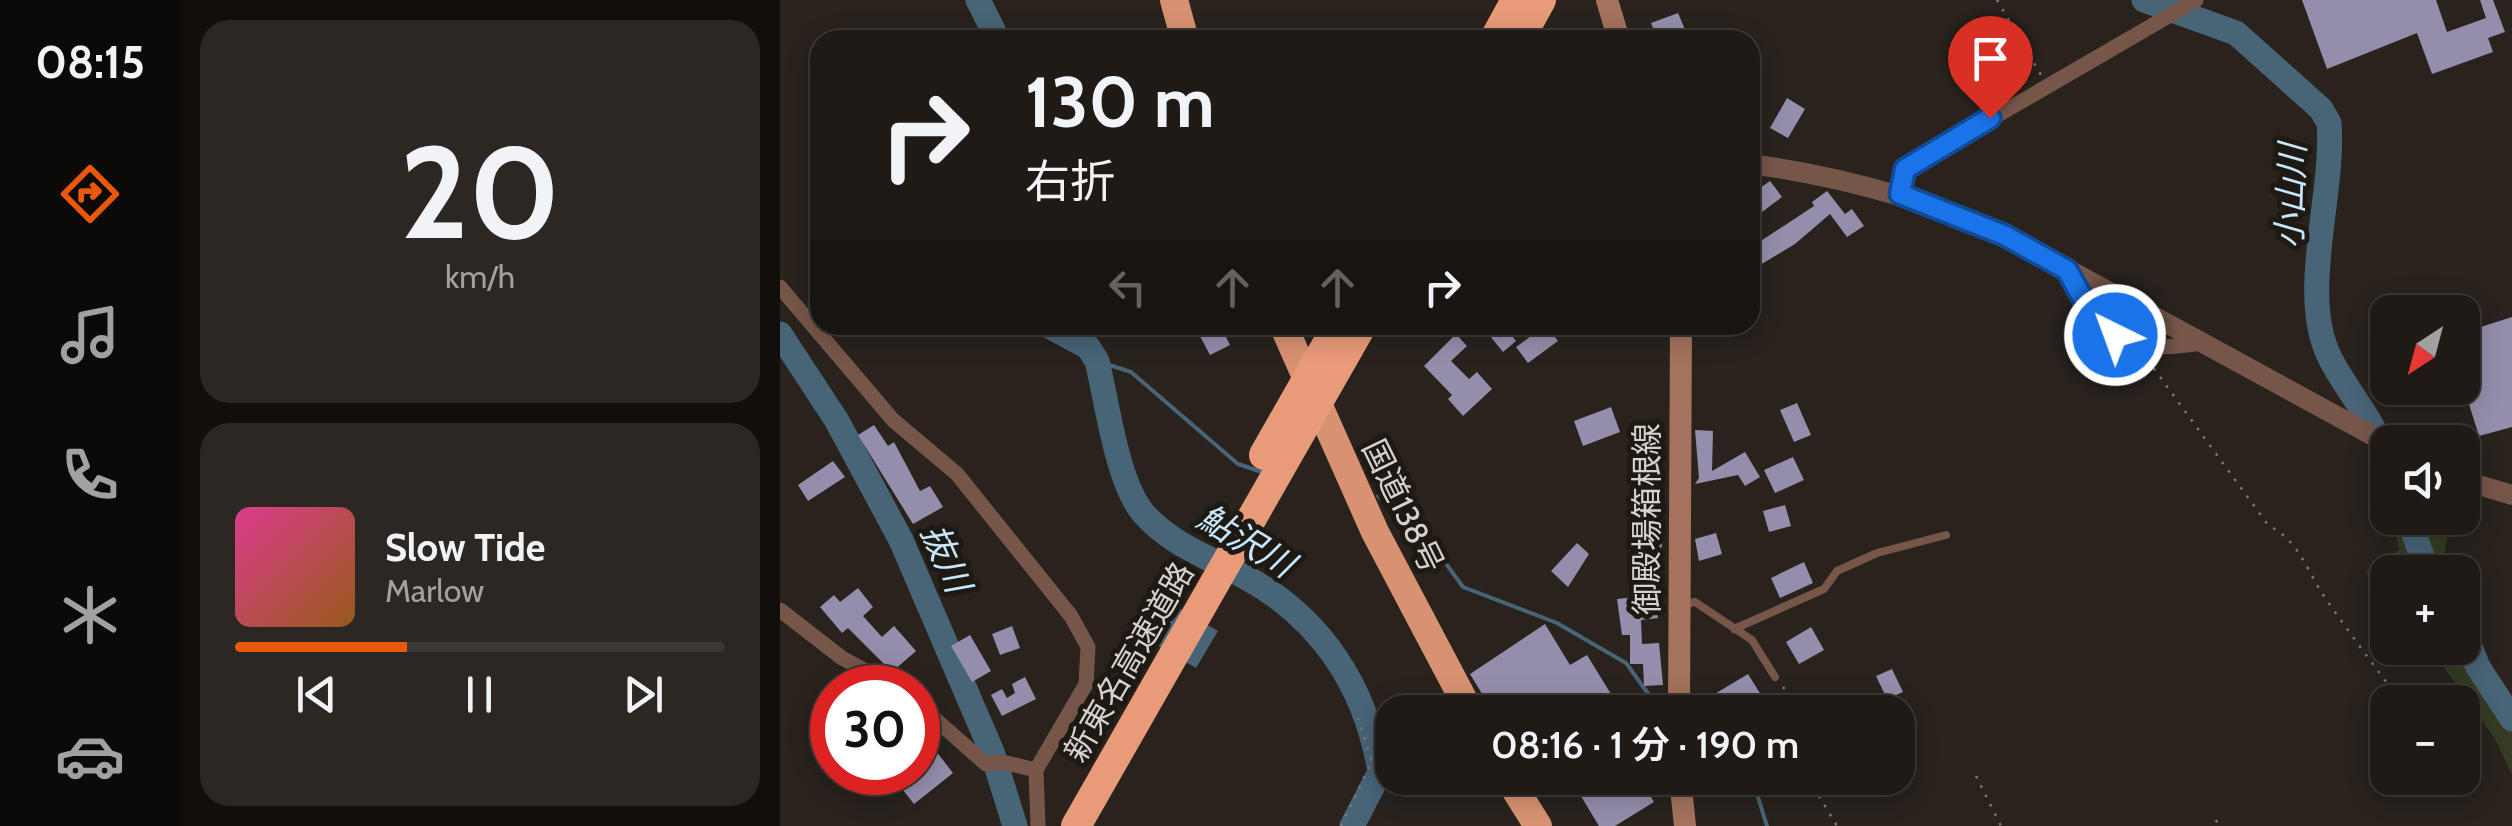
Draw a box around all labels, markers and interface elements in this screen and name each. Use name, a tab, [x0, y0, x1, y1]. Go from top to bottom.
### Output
pin	[1948, 16, 2033, 119]
icon: arrive	[1963, 31, 2018, 86]
text: 08:15	[35, 35, 145, 89]
text: 130 m	[1025, 59, 1215, 145]
icon: right	[860, 70, 990, 200]
text: 20	[400, 113, 560, 271]
water label: 小山川	[2267, 139, 2314, 249]
text: 右折	[1025, 154, 1115, 208]
icon: directions	[55, 159, 125, 229]
text: km/h	[445, 257, 515, 296]
icon: left	[1100, 260, 1155, 315]
icon: ahead	[1205, 260, 1260, 315]
icon: ahead	[1310, 260, 1365, 315]
icon: right	[1415, 260, 1470, 315]
position arrow	[2063, 283, 2167, 387]
north arrow	[2370, 295, 2480, 405]
map controls	[2370, 295, 2480, 795]
icon: music	[55, 300, 125, 370]
street label: 御殿場箱根線	[1627, 423, 1666, 615]
button: sound	[2370, 425, 2480, 535]
street label: 国道138号	[1355, 433, 1452, 579]
icon: phone	[55, 440, 125, 510]
water label: 鮎沢川	[1190, 495, 1306, 588]
water label: 抜川	[913, 517, 982, 602]
text: Slow Tide	[385, 524, 545, 571]
street label: 新東名高速道路	[1056, 555, 1201, 769]
button: +	[2370, 555, 2480, 665]
text: Marlow	[385, 571, 484, 610]
icon: climate	[55, 580, 125, 650]
speed limit sign: 30	[810, 665, 940, 795]
icon: previous	[289, 667, 344, 722]
icon: pause	[452, 667, 507, 722]
icon: next	[616, 667, 671, 722]
button: −	[2370, 685, 2480, 795]
icon: car	[55, 721, 125, 791]
text: 08:16 · 1 分 · 190 m	[1491, 721, 1799, 768]

